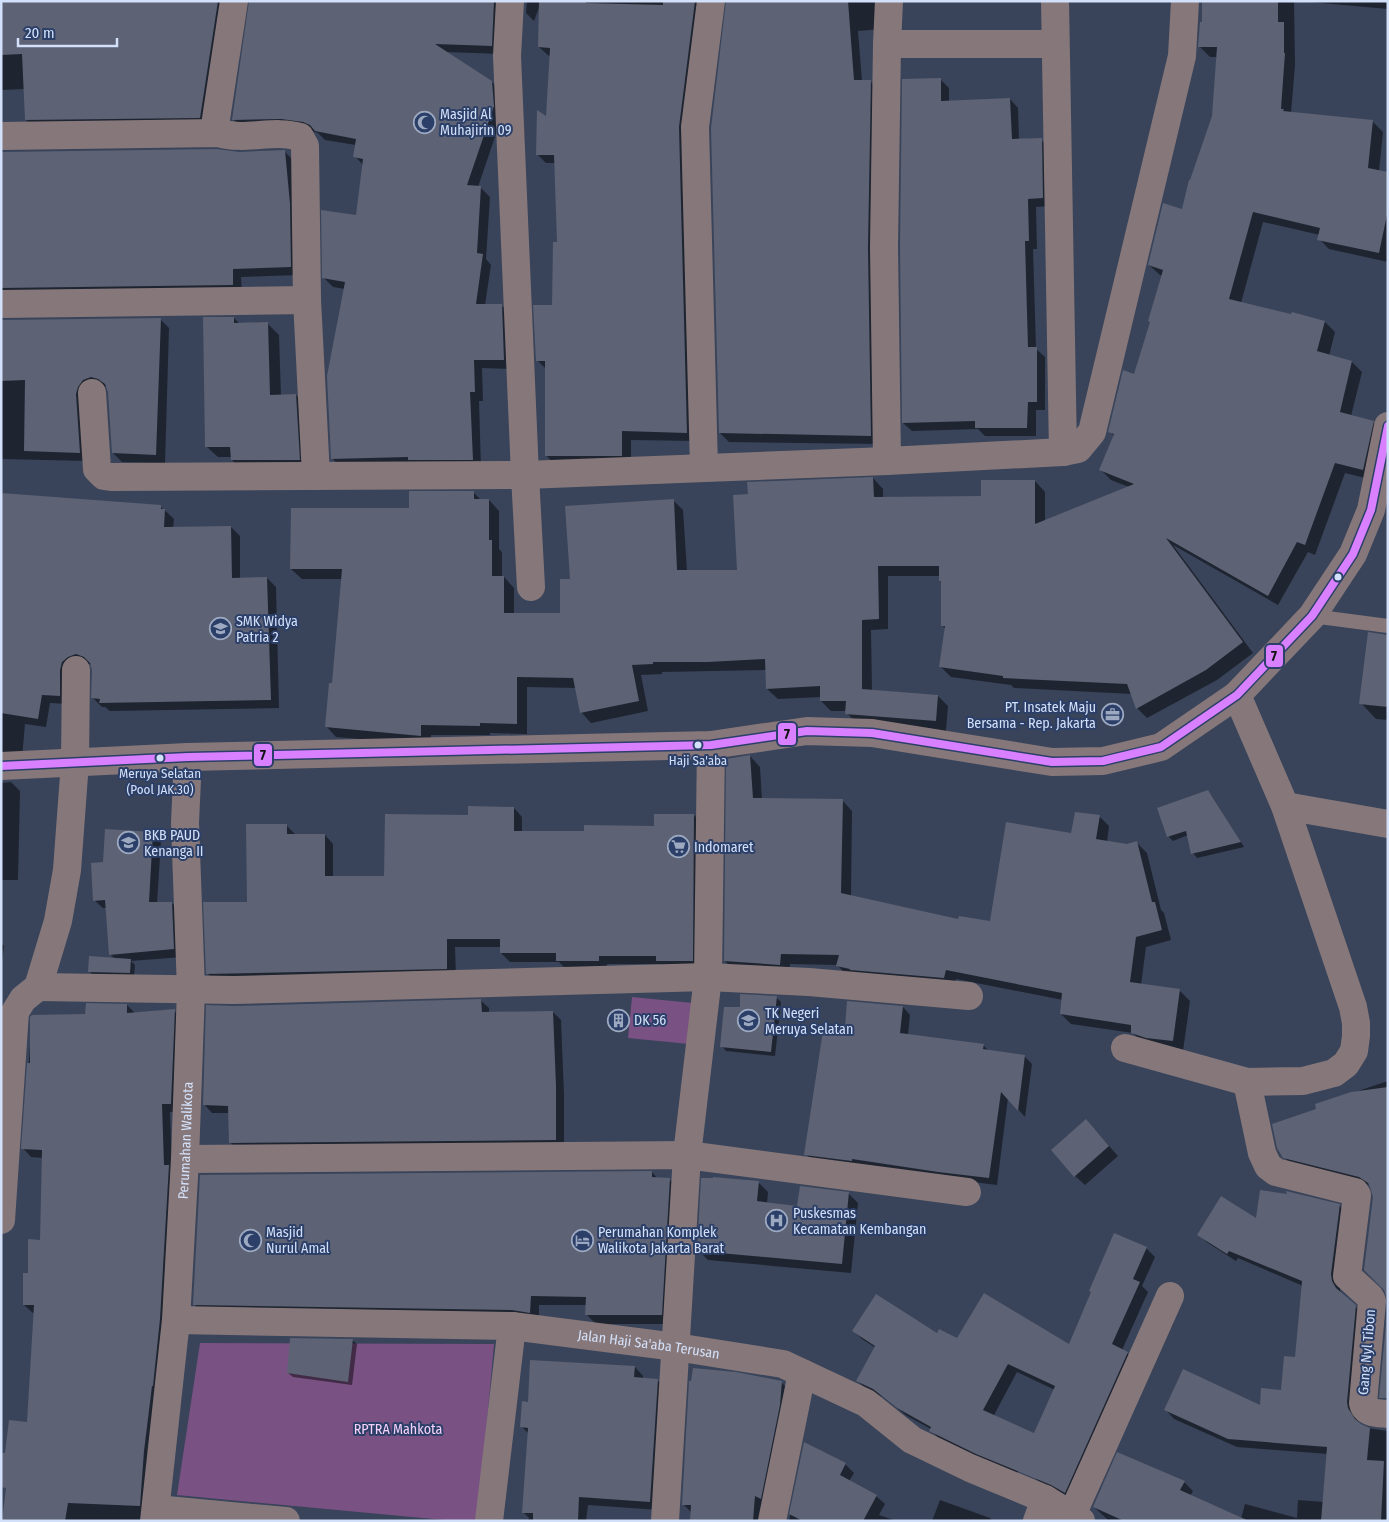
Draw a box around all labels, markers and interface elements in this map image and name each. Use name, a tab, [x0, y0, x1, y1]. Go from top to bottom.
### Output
scale bar	[18, 15, 116, 47]
text: 20 m	[25, 24, 55, 42]
place label: Masjid Al Muhajirin 09	[440, 106, 512, 139]
mosque icon: Masjid Al Muhajirin 09	[412, 110, 436, 134]
unlabelled marker	[1333, 572, 1343, 582]
place label: SMK Widya Patria 2	[236, 613, 298, 646]
school or university icon: SMK Widya Patria 2	[208, 617, 232, 641]
line badge: 7	[1265, 644, 1284, 668]
text: 7	[1271, 648, 1277, 665]
place label: PT. Insatek Maju Bersama - Rep. Jakarta	[967, 699, 1096, 732]
office icon: PT. Insatek Maju Bersama - Rep. Jakarta	[1100, 703, 1124, 727]
line badge: 7	[777, 722, 797, 746]
text: 7	[784, 726, 790, 743]
marker: Haji Sa'aba	[693, 740, 703, 750]
line badge: 7	[253, 743, 273, 767]
text: 7	[260, 747, 266, 764]
marker: Meruya Selatan (Pool JAK.30)	[155, 753, 165, 763]
place label: Haji Sa'aba	[669, 753, 727, 768]
place label: Meruya Selatan (Pool JAK.30)	[119, 766, 201, 797]
place label: BKB PAUD Kenanga II	[144, 827, 204, 860]
school or university icon: BKB PAUD Kenanga II	[116, 831, 140, 855]
supermarket icon: Indomaret	[666, 835, 690, 859]
place label: Indomaret	[694, 839, 754, 856]
place label: TK Negeri Meruya Selatan	[765, 1005, 853, 1038]
building icon: DK 56	[606, 1008, 630, 1032]
school or university icon: TK Negeri Meruya Selatan	[737, 1009, 761, 1033]
place label: DK 56	[634, 1012, 666, 1029]
street label: Perumahan Walikota	[174, 1081, 196, 1200]
place label: Puskesmas Kecamatan Kembangan	[793, 1205, 926, 1238]
hospital icon: Puskesmas Kecamatan Kembangan	[765, 1209, 789, 1233]
place label: Masjid Nurul Amal	[266, 1224, 330, 1257]
place label: Perumahan Komplek Walikota Jakarta Barat	[598, 1224, 725, 1257]
mosque icon: Masjid Nurul Amal	[238, 1228, 262, 1252]
hotel icon: Perumahan Komplek Walikota Jakarta Barat	[570, 1228, 594, 1252]
street label: Gang Nyl Tibon	[1355, 1308, 1379, 1396]
street label: Jalan Haji Sa'aba Terusan	[577, 1326, 721, 1362]
park label: RPTRA Mahkota	[354, 1421, 442, 1438]

